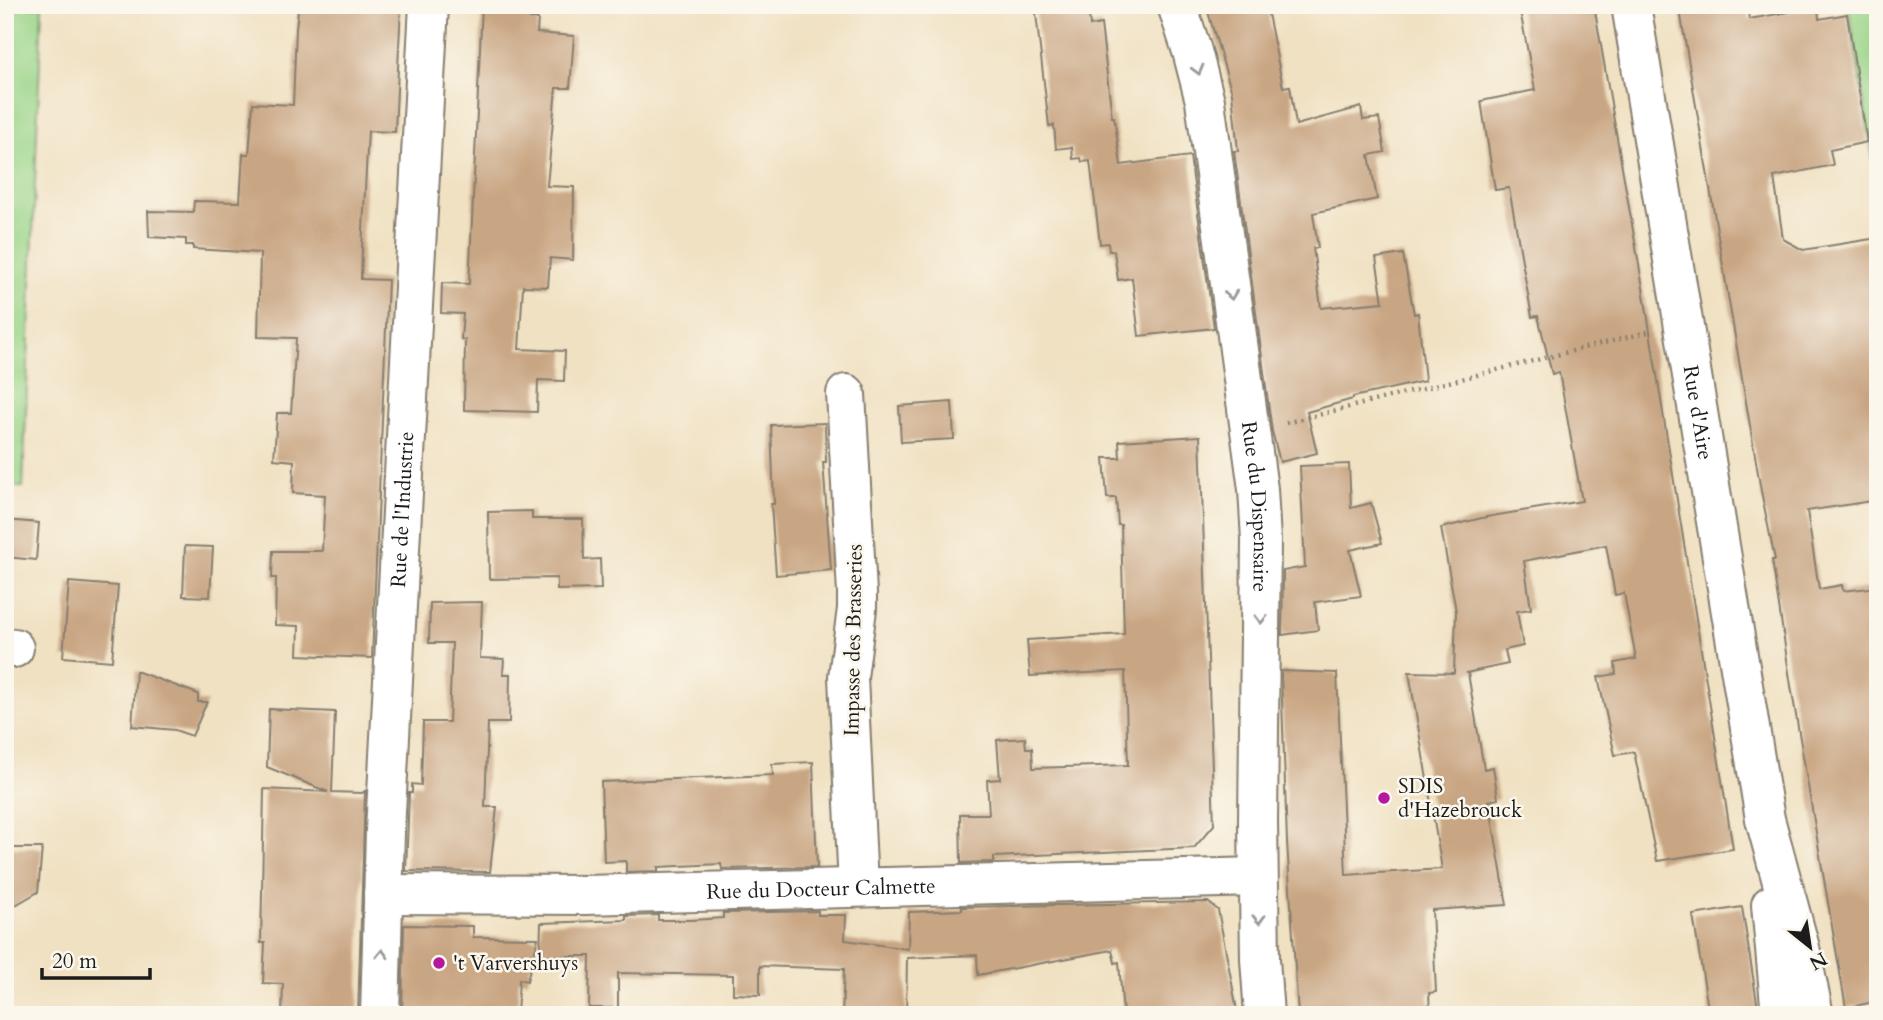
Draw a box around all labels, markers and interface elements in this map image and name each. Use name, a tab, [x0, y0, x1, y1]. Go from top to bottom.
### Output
one-way arrow	[1190, 64, 1204, 76]
one-way arrow	[1223, 289, 1238, 301]
street label: Rue d'Aire	[1676, 363, 1720, 462]
street label: Rue du Dispensaire	[1234, 419, 1275, 592]
street label: Rue de l'Industrie	[384, 431, 421, 588]
street label: Impasse des Brasseries	[837, 544, 870, 736]
one-way arrow	[1253, 614, 1269, 624]
place label: SDIS d'Hazebrouck	[1398, 772, 1523, 825]
marker: SDIS d'Hazebrouck	[1376, 790, 1392, 806]
street label: Rue du Docteur Calmette	[706, 872, 936, 907]
north arrow	[1774, 912, 1844, 982]
one-way arrow	[1251, 915, 1267, 925]
scale bar	[42, 936, 150, 980]
text: N	[1804, 945, 1832, 976]
text: 20 m	[52, 947, 97, 976]
one-way arrow	[374, 949, 389, 960]
place label: 't Varvershuys	[453, 949, 578, 978]
marker: 't Varvershuys	[431, 955, 447, 971]

